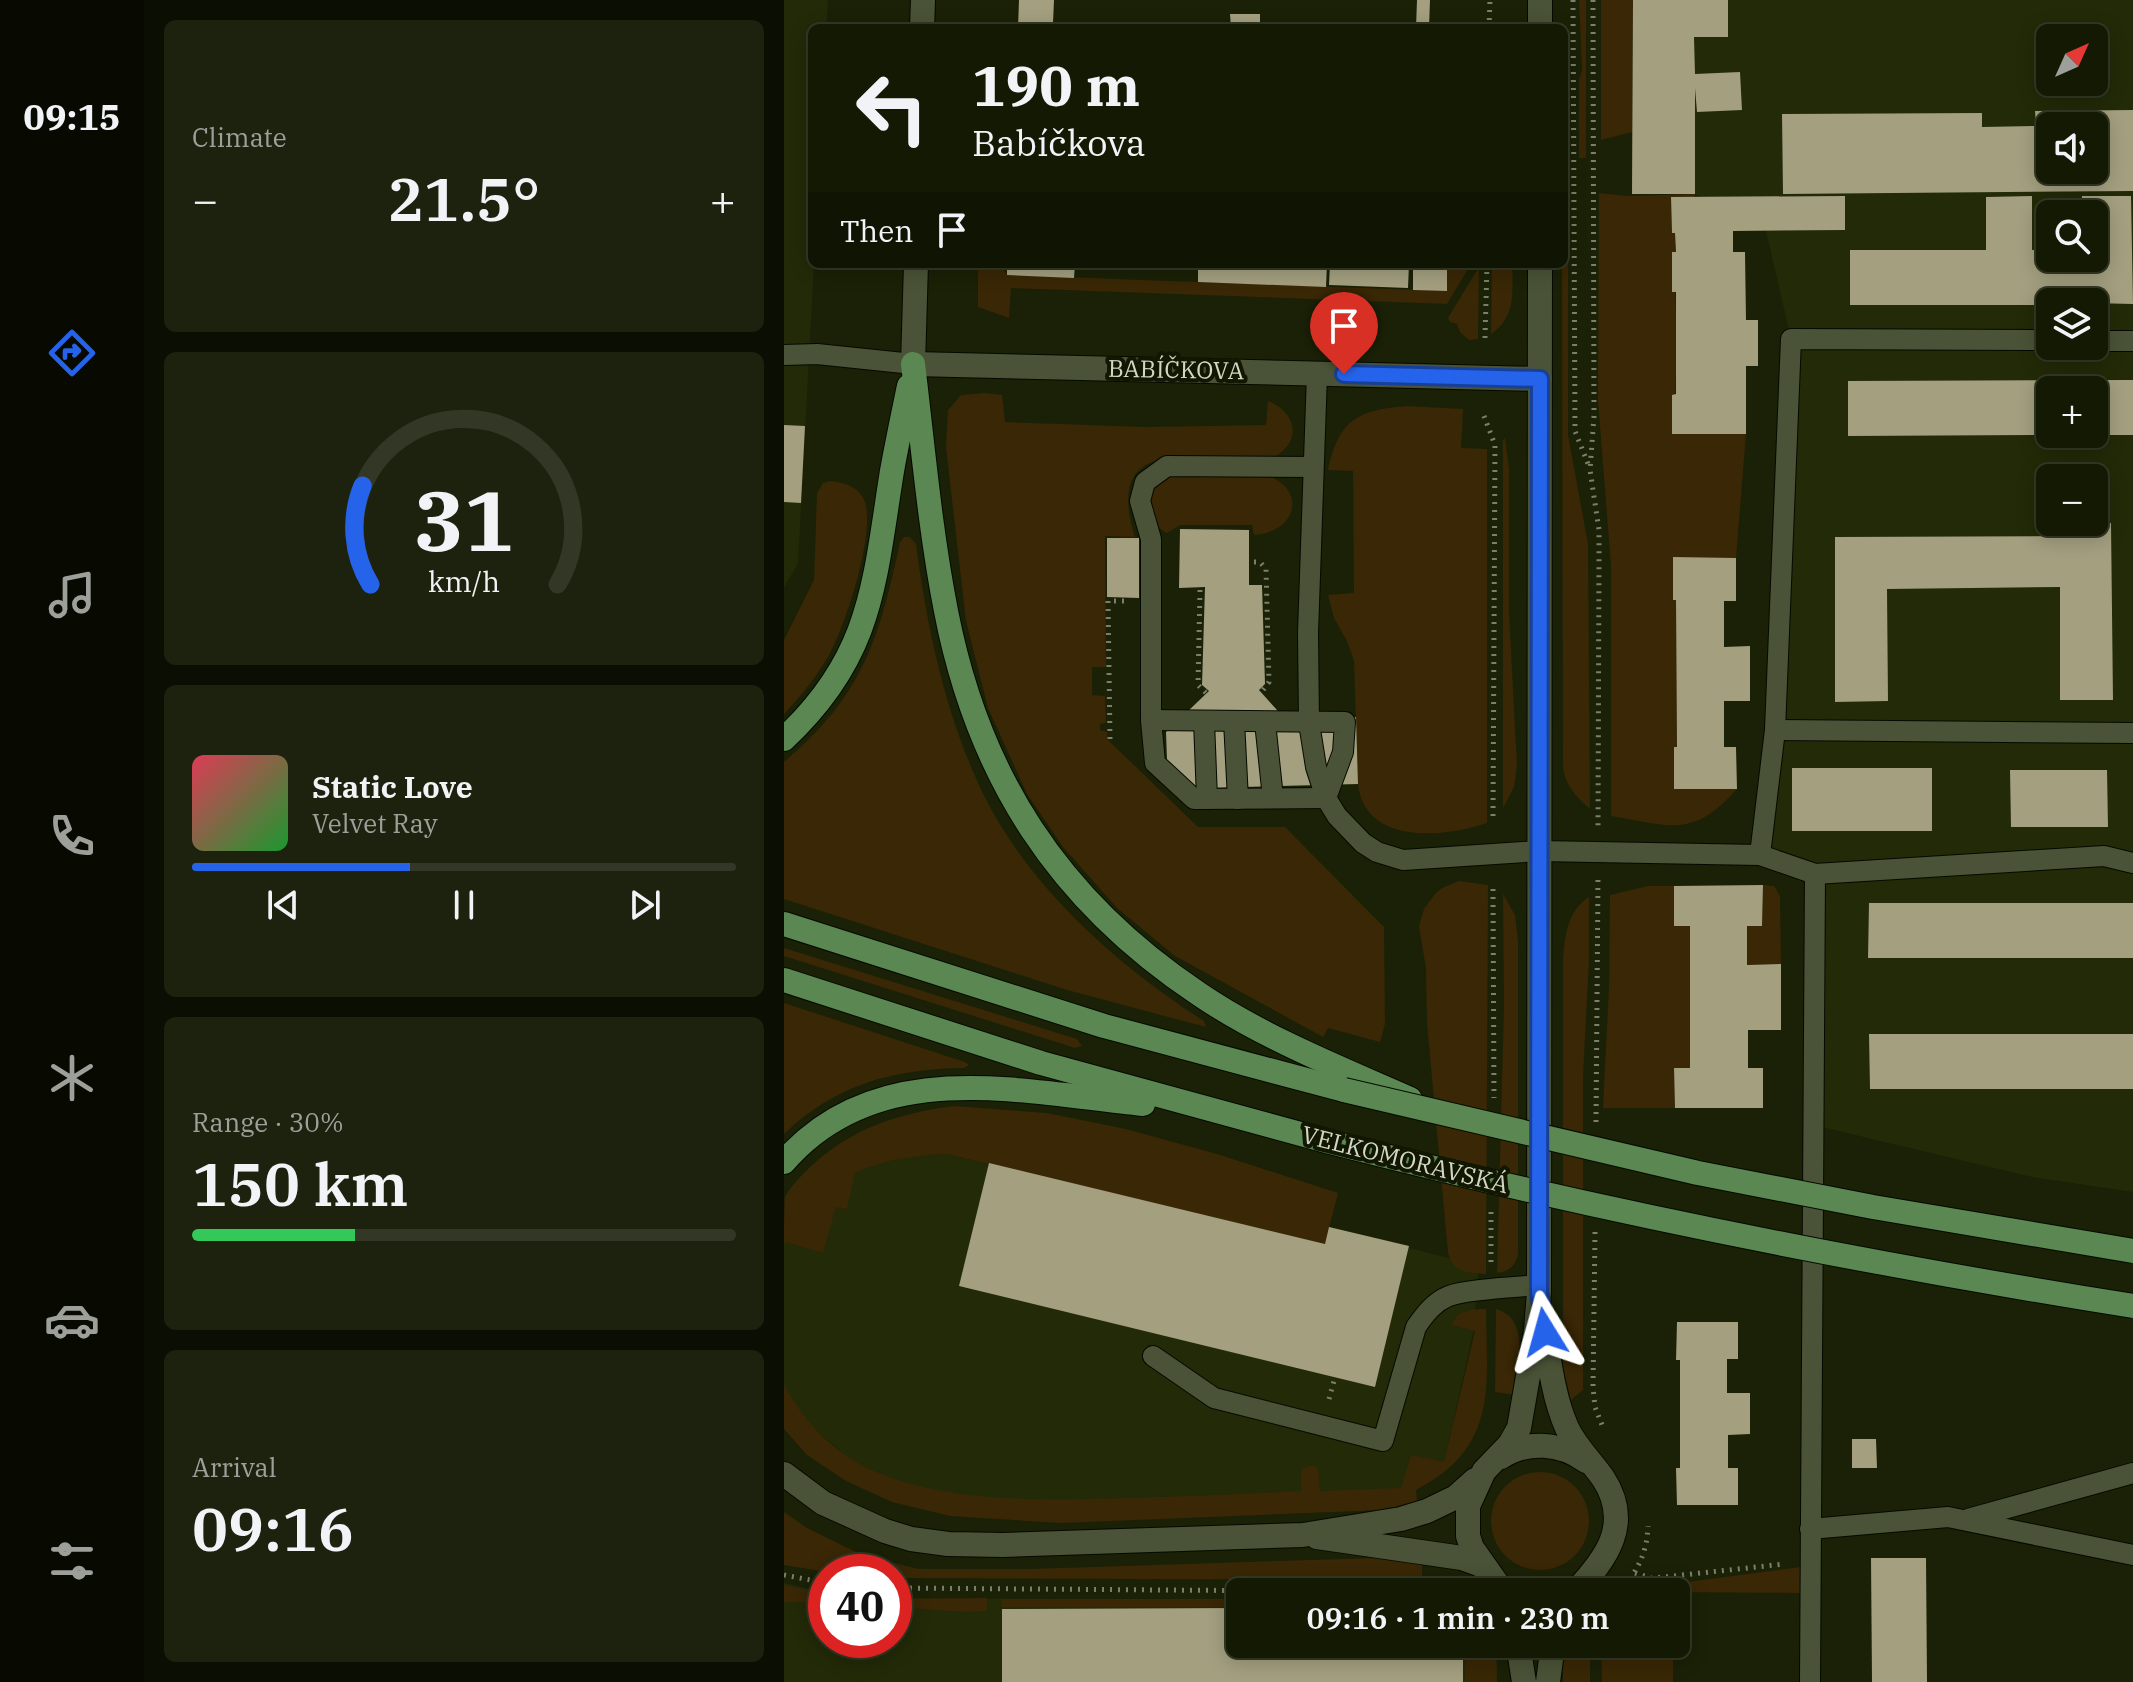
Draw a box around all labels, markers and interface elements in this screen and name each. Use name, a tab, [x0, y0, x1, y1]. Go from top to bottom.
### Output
north arrow	[2036, 24, 2108, 96]
map controls	[2036, 24, 2108, 536]
text: 190 m	[972, 49, 1140, 121]
icon: left	[840, 56, 944, 160]
text: 09:15	[23, 93, 121, 140]
button: sound	[2036, 112, 2108, 184]
text: Babíčkova	[972, 119, 1146, 166]
text: Climate	[192, 120, 287, 154]
text: 21.5°	[388, 159, 540, 238]
text: −	[192, 171, 218, 228]
text: +	[710, 171, 736, 228]
button: search	[2036, 200, 2108, 272]
icon: arrive	[930, 208, 974, 252]
text: Then	[840, 211, 914, 250]
button: layers	[2036, 288, 2108, 360]
pin	[1310, 292, 1378, 374]
icon: arrive	[1322, 304, 1366, 348]
icon: directions	[44, 325, 100, 381]
street label: BABÍČKOVA	[1108, 352, 1245, 386]
button: +	[2036, 376, 2108, 448]
button: −	[2036, 464, 2108, 536]
text: 31	[414, 465, 514, 573]
text: km/h	[428, 563, 500, 600]
icon: music	[44, 567, 100, 623]
text: Static Love	[312, 767, 473, 806]
text: Velvet Ray	[312, 806, 438, 840]
icon: phone	[44, 808, 100, 864]
icon: previous	[261, 883, 305, 927]
icon: pause	[442, 883, 486, 927]
icon: next	[623, 883, 667, 927]
icon: climate	[44, 1050, 100, 1106]
text: Range · 30%	[192, 1105, 344, 1139]
street label: VELKOMORAVSKÁ	[1298, 1118, 1513, 1200]
text: 150 km	[192, 1144, 408, 1223]
position arrow	[1503, 1290, 1587, 1374]
icon: car	[44, 1292, 100, 1348]
text: Arrival	[192, 1450, 277, 1484]
text: 09:16	[192, 1489, 354, 1568]
icon: filters	[44, 1533, 100, 1589]
speed limit sign: 40	[808, 1554, 912, 1658]
text: 09:16 · 1 min · 230 m	[1307, 1598, 1609, 1637]

